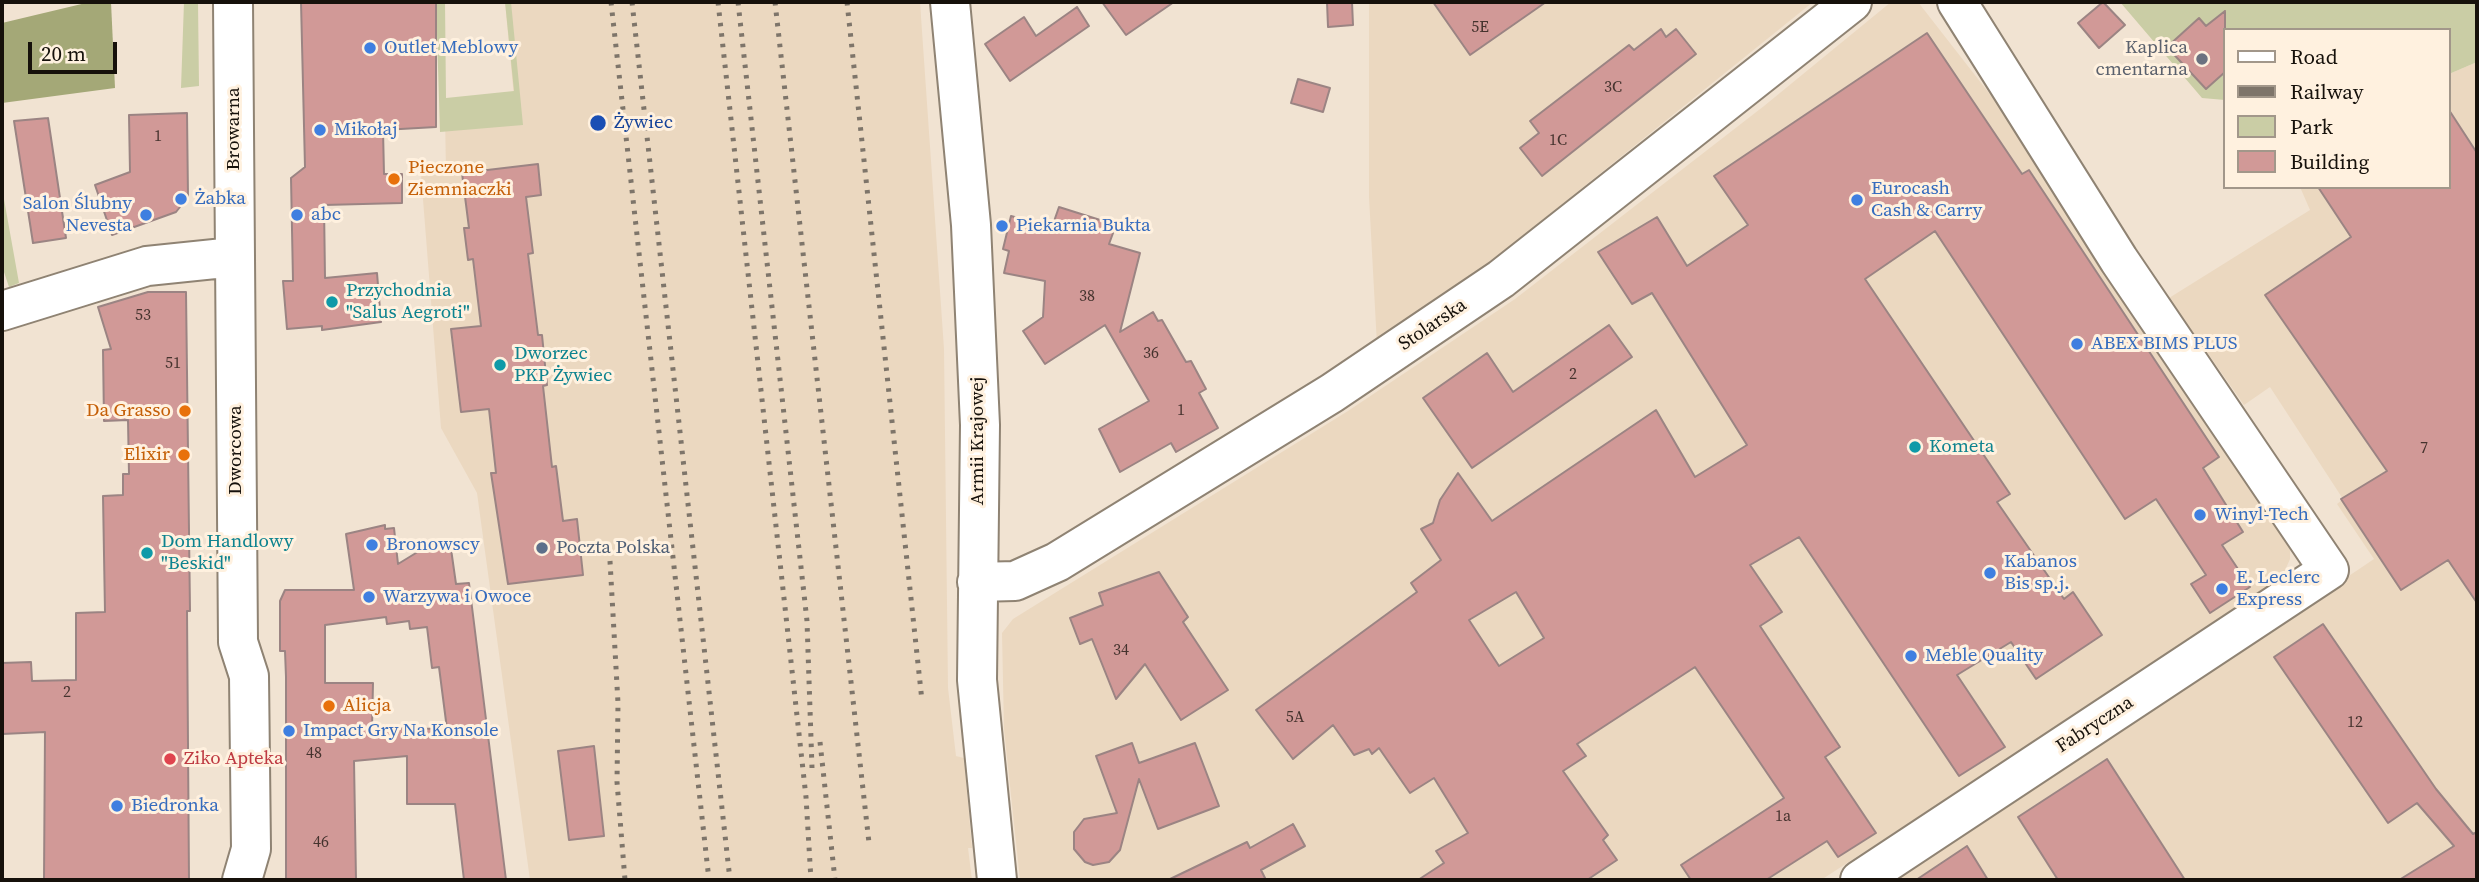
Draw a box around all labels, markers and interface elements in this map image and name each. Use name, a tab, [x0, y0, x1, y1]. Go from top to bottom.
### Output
house number: 5E	[1471, 18, 1489, 38]
scale bar	[32, 28, 121, 72]
legend	[2224, 28, 2451, 189]
place label: Outlet Meblowy	[384, 37, 518, 59]
place label: Kaplica cmentarna	[2096, 37, 2188, 81]
text: 20 m	[41, 39, 86, 68]
marker: Outlet Meblowy	[362, 40, 378, 56]
text: Road	[2290, 42, 2338, 71]
marker: Kaplica cmentarna	[2194, 51, 2210, 67]
text: Railway	[2290, 77, 2364, 106]
house number: 3C	[1604, 78, 1622, 98]
street label: Browarna	[223, 87, 245, 171]
place label: Żywiec	[614, 112, 673, 134]
text: Park	[2290, 112, 2333, 141]
marker: Żywiec	[588, 113, 608, 133]
place label: Mikołaj	[334, 119, 397, 141]
marker: Mikołaj	[312, 122, 328, 138]
house number: 1	[154, 127, 162, 147]
house number: 1C	[1549, 131, 1567, 151]
text: Building	[2290, 147, 2369, 176]
place label: Pieczone Ziemniaczki	[408, 157, 512, 201]
marker: Pieczone Ziemniaczki	[386, 171, 402, 187]
place label: Eurocash Cash & Carry	[1871, 178, 1982, 222]
place label: Żabka	[195, 188, 246, 210]
marker: Żabka	[173, 191, 189, 207]
marker: Eurocash Cash & Carry	[1849, 192, 1865, 208]
place label: Salon Ślubny Nevesta	[23, 193, 132, 237]
place label: abc	[311, 204, 341, 226]
marker: Salon Ślubny Nevesta	[138, 207, 154, 223]
marker: abc	[289, 207, 305, 223]
place label: Piekarnia Bukta	[1016, 215, 1151, 237]
marker: Piekarnia Bukta	[994, 218, 1010, 234]
place label: Przychodnia "Salus Aegroti"	[346, 280, 470, 324]
house number: 38	[1079, 287, 1095, 307]
marker: Przychodnia "Salus Aegroti"	[324, 294, 340, 310]
street label: Stolarska	[1395, 294, 1471, 356]
house number: 53	[135, 306, 151, 326]
place label: ABEX BIMS PLUS	[2091, 333, 2237, 355]
marker: ABEX BIMS PLUS	[2069, 336, 2085, 352]
place label: Dworzec PKP Żywiec	[514, 343, 612, 387]
house number: 36	[1143, 344, 1159, 364]
house number: 51	[165, 354, 181, 374]
marker: Dworzec PKP Żywiec	[492, 357, 508, 373]
house number: 2	[1569, 365, 1577, 385]
street label: Armii Krajowej	[967, 377, 989, 505]
place label: Da Grasso	[86, 400, 171, 422]
house number: 1	[1177, 401, 1185, 421]
marker: Da Grasso	[177, 403, 193, 419]
street label: Dworcowa	[225, 405, 247, 495]
place label: Kometa	[1929, 436, 1994, 458]
marker: Kometa	[1907, 439, 1923, 455]
house number: 7	[2420, 439, 2428, 459]
place label: Elixir	[124, 444, 170, 466]
marker: Elixir	[176, 447, 192, 463]
place label: Winyl-Tech	[2214, 504, 2309, 526]
marker: Winyl-Tech	[2192, 507, 2208, 523]
place label: Dom Handlowy "Beskid"	[161, 531, 293, 575]
place label: Bronowscy	[386, 534, 480, 556]
marker: Bronowscy	[364, 537, 380, 553]
place label: Poczta Polska	[556, 537, 670, 559]
marker: Poczta Polska	[534, 540, 550, 556]
marker: Dom Handlowy "Beskid"	[139, 545, 155, 561]
place label: Kabanos Bis sp.j.	[2004, 551, 2077, 595]
marker: Kabanos Bis sp.j.	[1982, 565, 1998, 581]
place label: E. Leclerc Express	[2236, 567, 2320, 611]
marker: E. Leclerc Express	[2214, 581, 2230, 597]
place label: Warzywa i Owoce	[383, 586, 532, 608]
marker: Warzywa i Owoce	[361, 589, 377, 605]
house number: 34	[1113, 641, 1129, 661]
place label: Meble Quality	[1925, 645, 2043, 667]
marker: Meble Quality	[1903, 648, 1919, 664]
house number: 2	[63, 683, 71, 703]
street label: Fabryczna	[2052, 692, 2138, 758]
place label: Alicja	[343, 695, 391, 717]
marker: Alicja	[321, 698, 337, 714]
house number: 5A	[1286, 708, 1304, 728]
house number: 12	[2347, 713, 2363, 733]
place label: Impact Gry Na Konsole	[303, 720, 499, 742]
marker: Impact Gry Na Konsole	[281, 723, 297, 739]
house number: 48	[306, 744, 322, 764]
place label: Ziko Apteka	[184, 748, 284, 770]
marker: Ziko Apteka	[162, 751, 178, 767]
place label: Biedronka	[131, 795, 219, 817]
marker: Biedronka	[109, 798, 125, 814]
house number: 1a	[1775, 807, 1791, 827]
house number: 46	[313, 833, 329, 853]

